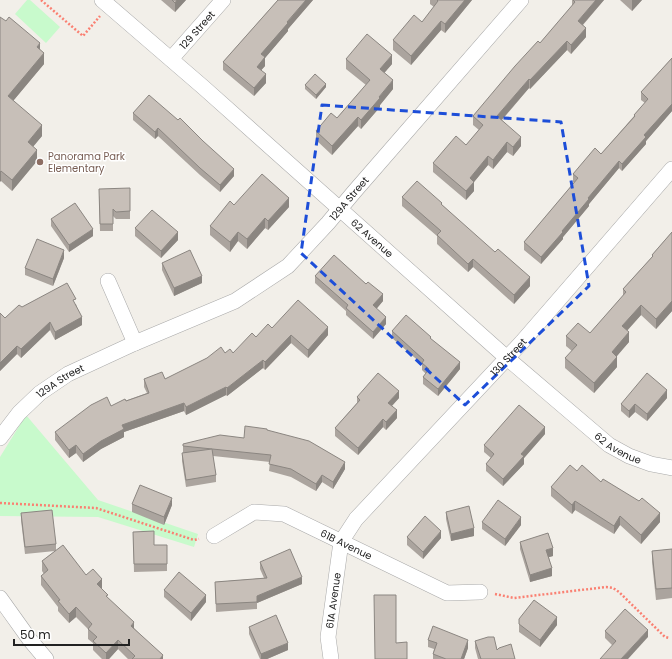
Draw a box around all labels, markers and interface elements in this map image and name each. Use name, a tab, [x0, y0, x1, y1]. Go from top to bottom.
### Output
street label: 129 Street	[176, 7, 219, 53]
place label: Panorama Park Elementary	[48, 149, 126, 176]
marker: Panorama Park Elementary	[35, 157, 45, 167]
street label: 129A Street	[326, 173, 373, 224]
street label: 62 Avenue	[347, 215, 396, 261]
street label: 130 Street	[487, 335, 531, 379]
street label: 129A Street	[33, 360, 87, 401]
street label: 62 Avenue	[591, 429, 643, 468]
street label: 61B Avenue	[318, 526, 375, 564]
street label: 61A Avenue	[322, 572, 345, 630]
scale bar	[14, 621, 129, 647]
text: 50 m	[20, 626, 51, 643]

